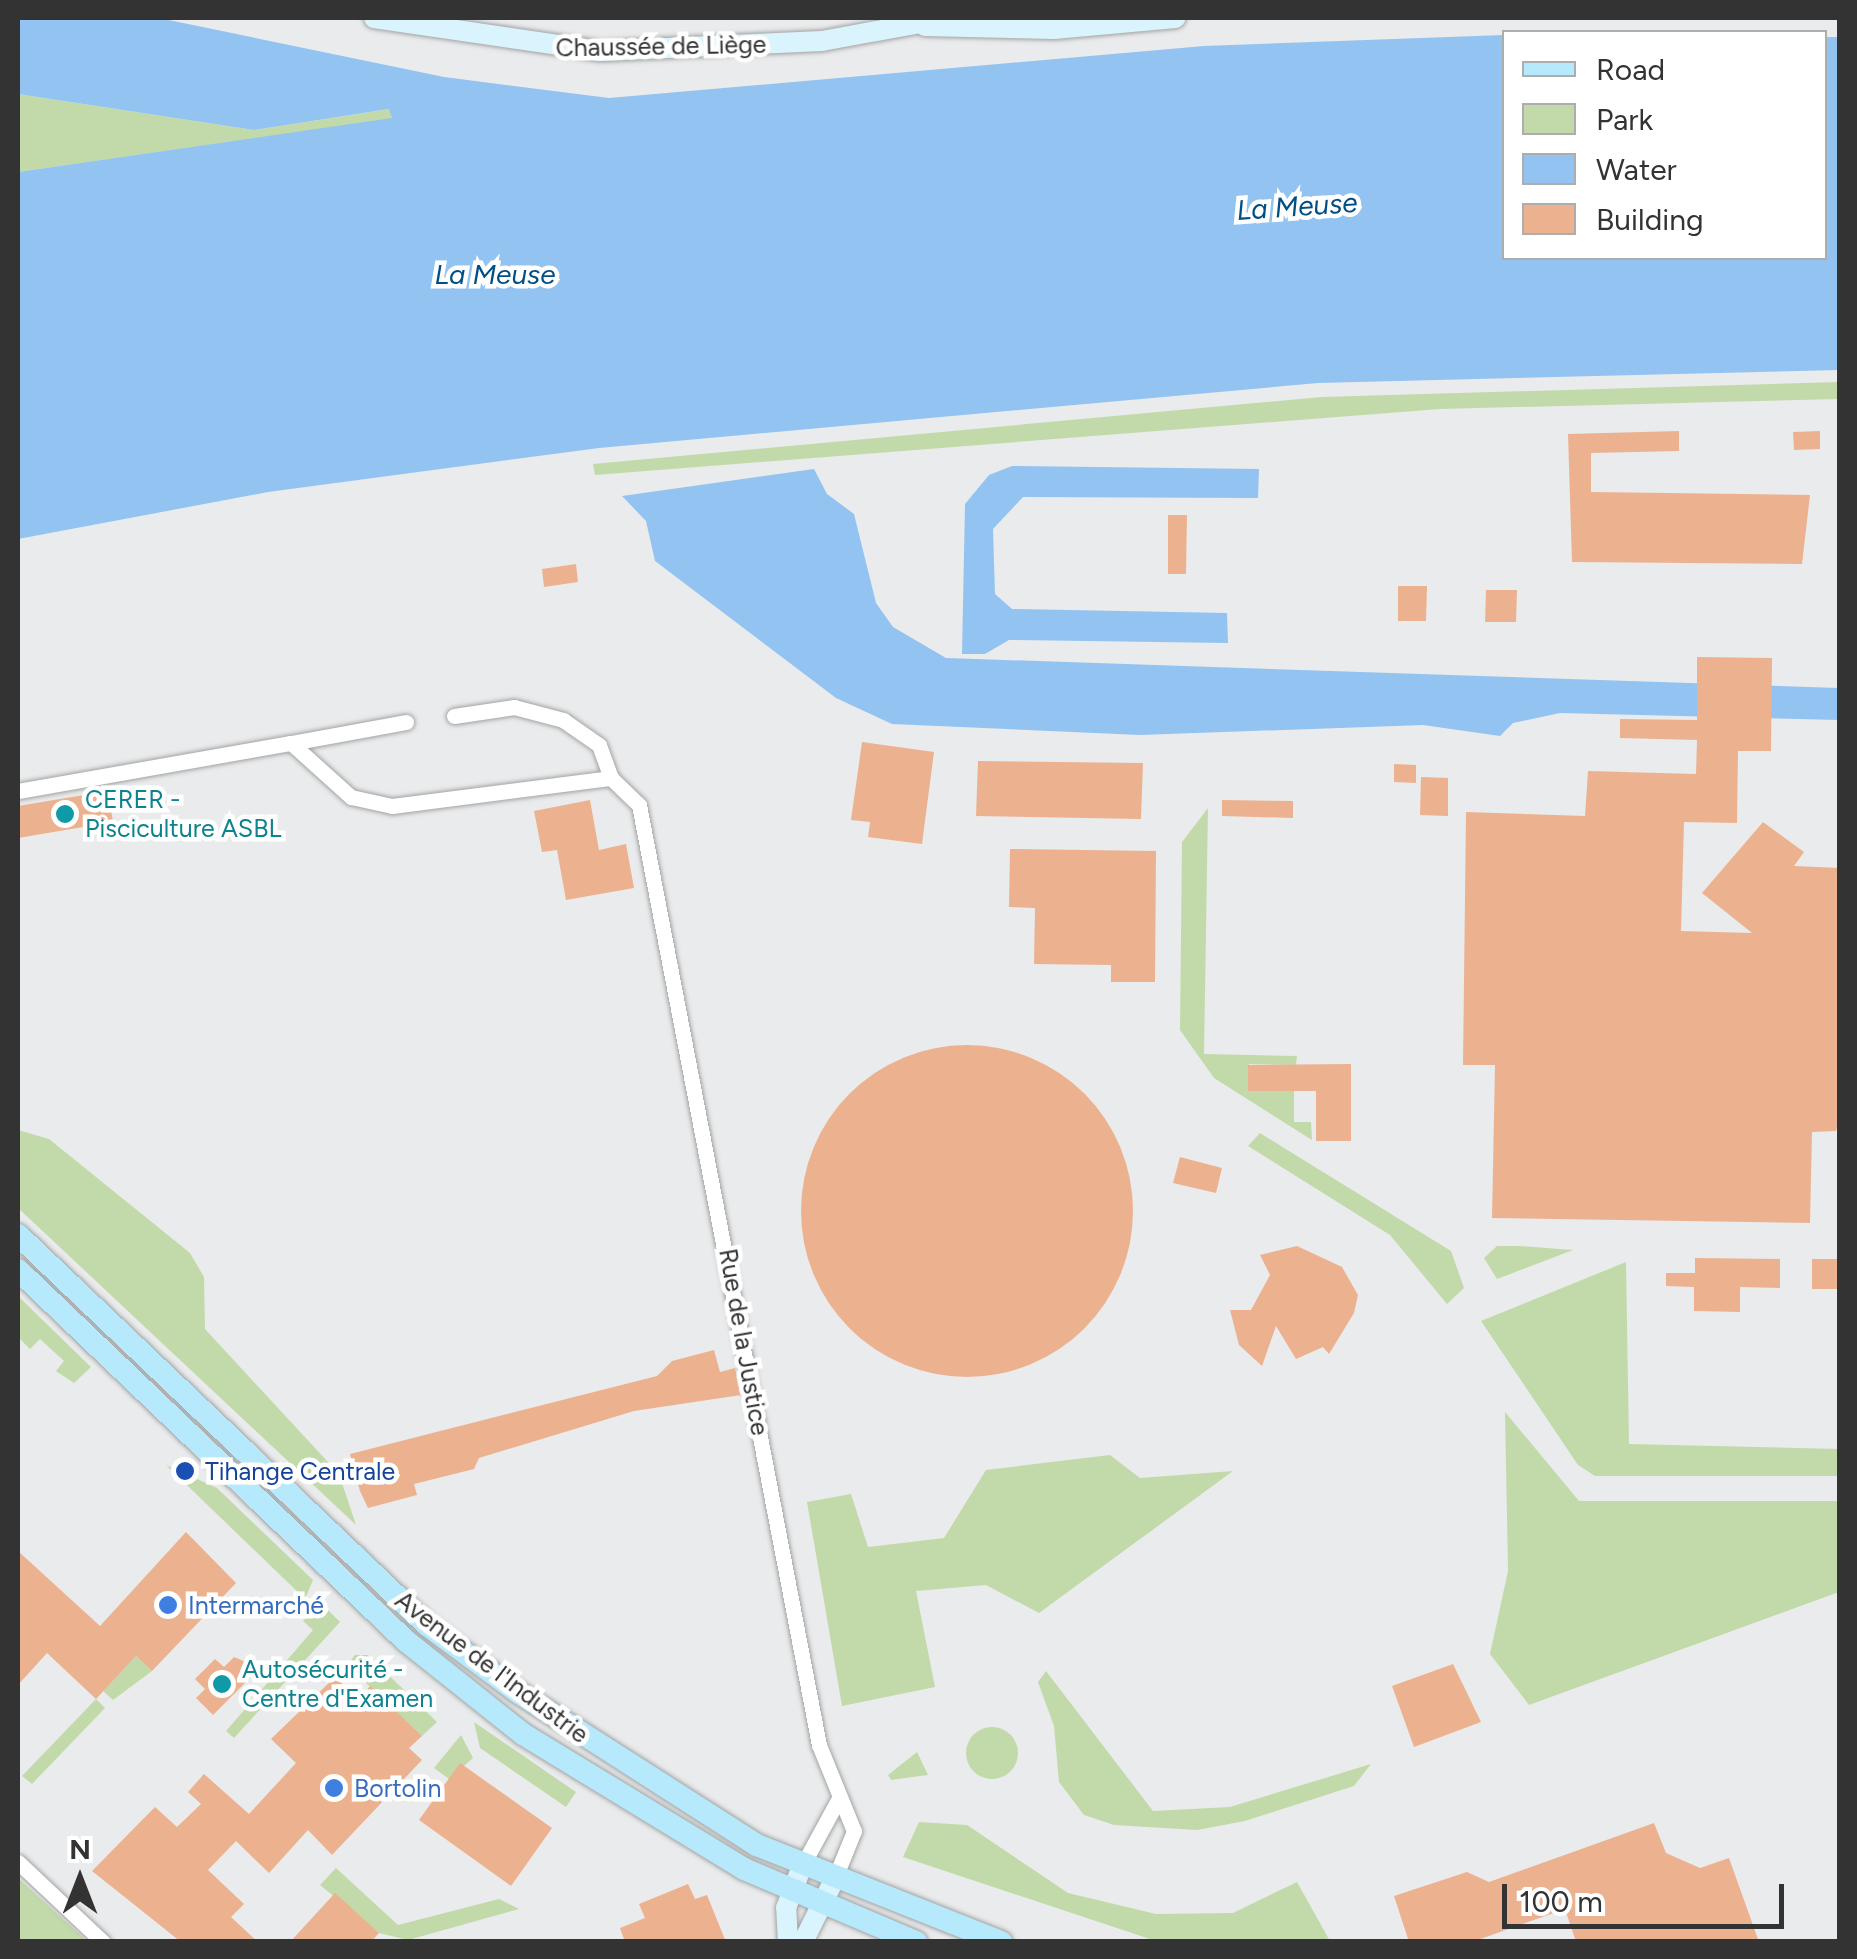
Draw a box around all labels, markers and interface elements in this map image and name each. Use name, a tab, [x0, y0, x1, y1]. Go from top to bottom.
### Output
street label: Chaussée de Liège	[555, 29, 767, 63]
legend	[1502, 30, 1827, 260]
text: Road	[1596, 51, 1665, 88]
text: Park	[1596, 101, 1653, 138]
text: Water	[1596, 151, 1677, 188]
water label: La Meuse	[1235, 185, 1359, 227]
text: Building	[1596, 201, 1704, 238]
water label: La Meuse	[434, 257, 556, 291]
place label: CERER - Pisciculture ASBL	[85, 785, 281, 844]
marker: CERER - Pisciculture ASBL	[54, 803, 76, 825]
street label: Rue de la Justice	[713, 1246, 775, 1438]
place label: Tihange Centrale	[205, 1456, 395, 1486]
marker: Tihange Centrale	[174, 1460, 196, 1482]
street label: Avenue de l'Industrie	[390, 1585, 594, 1749]
place label: Intermarché	[188, 1590, 324, 1620]
marker: Intermarché	[157, 1594, 179, 1616]
place label: Autosécurité - Centre d'Examen	[242, 1655, 433, 1714]
marker: Autosécurité - Centre d'Examen	[211, 1673, 233, 1695]
place label: Bortolin	[354, 1773, 441, 1803]
marker: Bortolin	[323, 1777, 345, 1799]
north arrow	[30, 1829, 130, 1929]
text: N	[69, 1832, 91, 1866]
scale bar	[1507, 1864, 1790, 1926]
text: 100 m	[1519, 1883, 1603, 1920]

